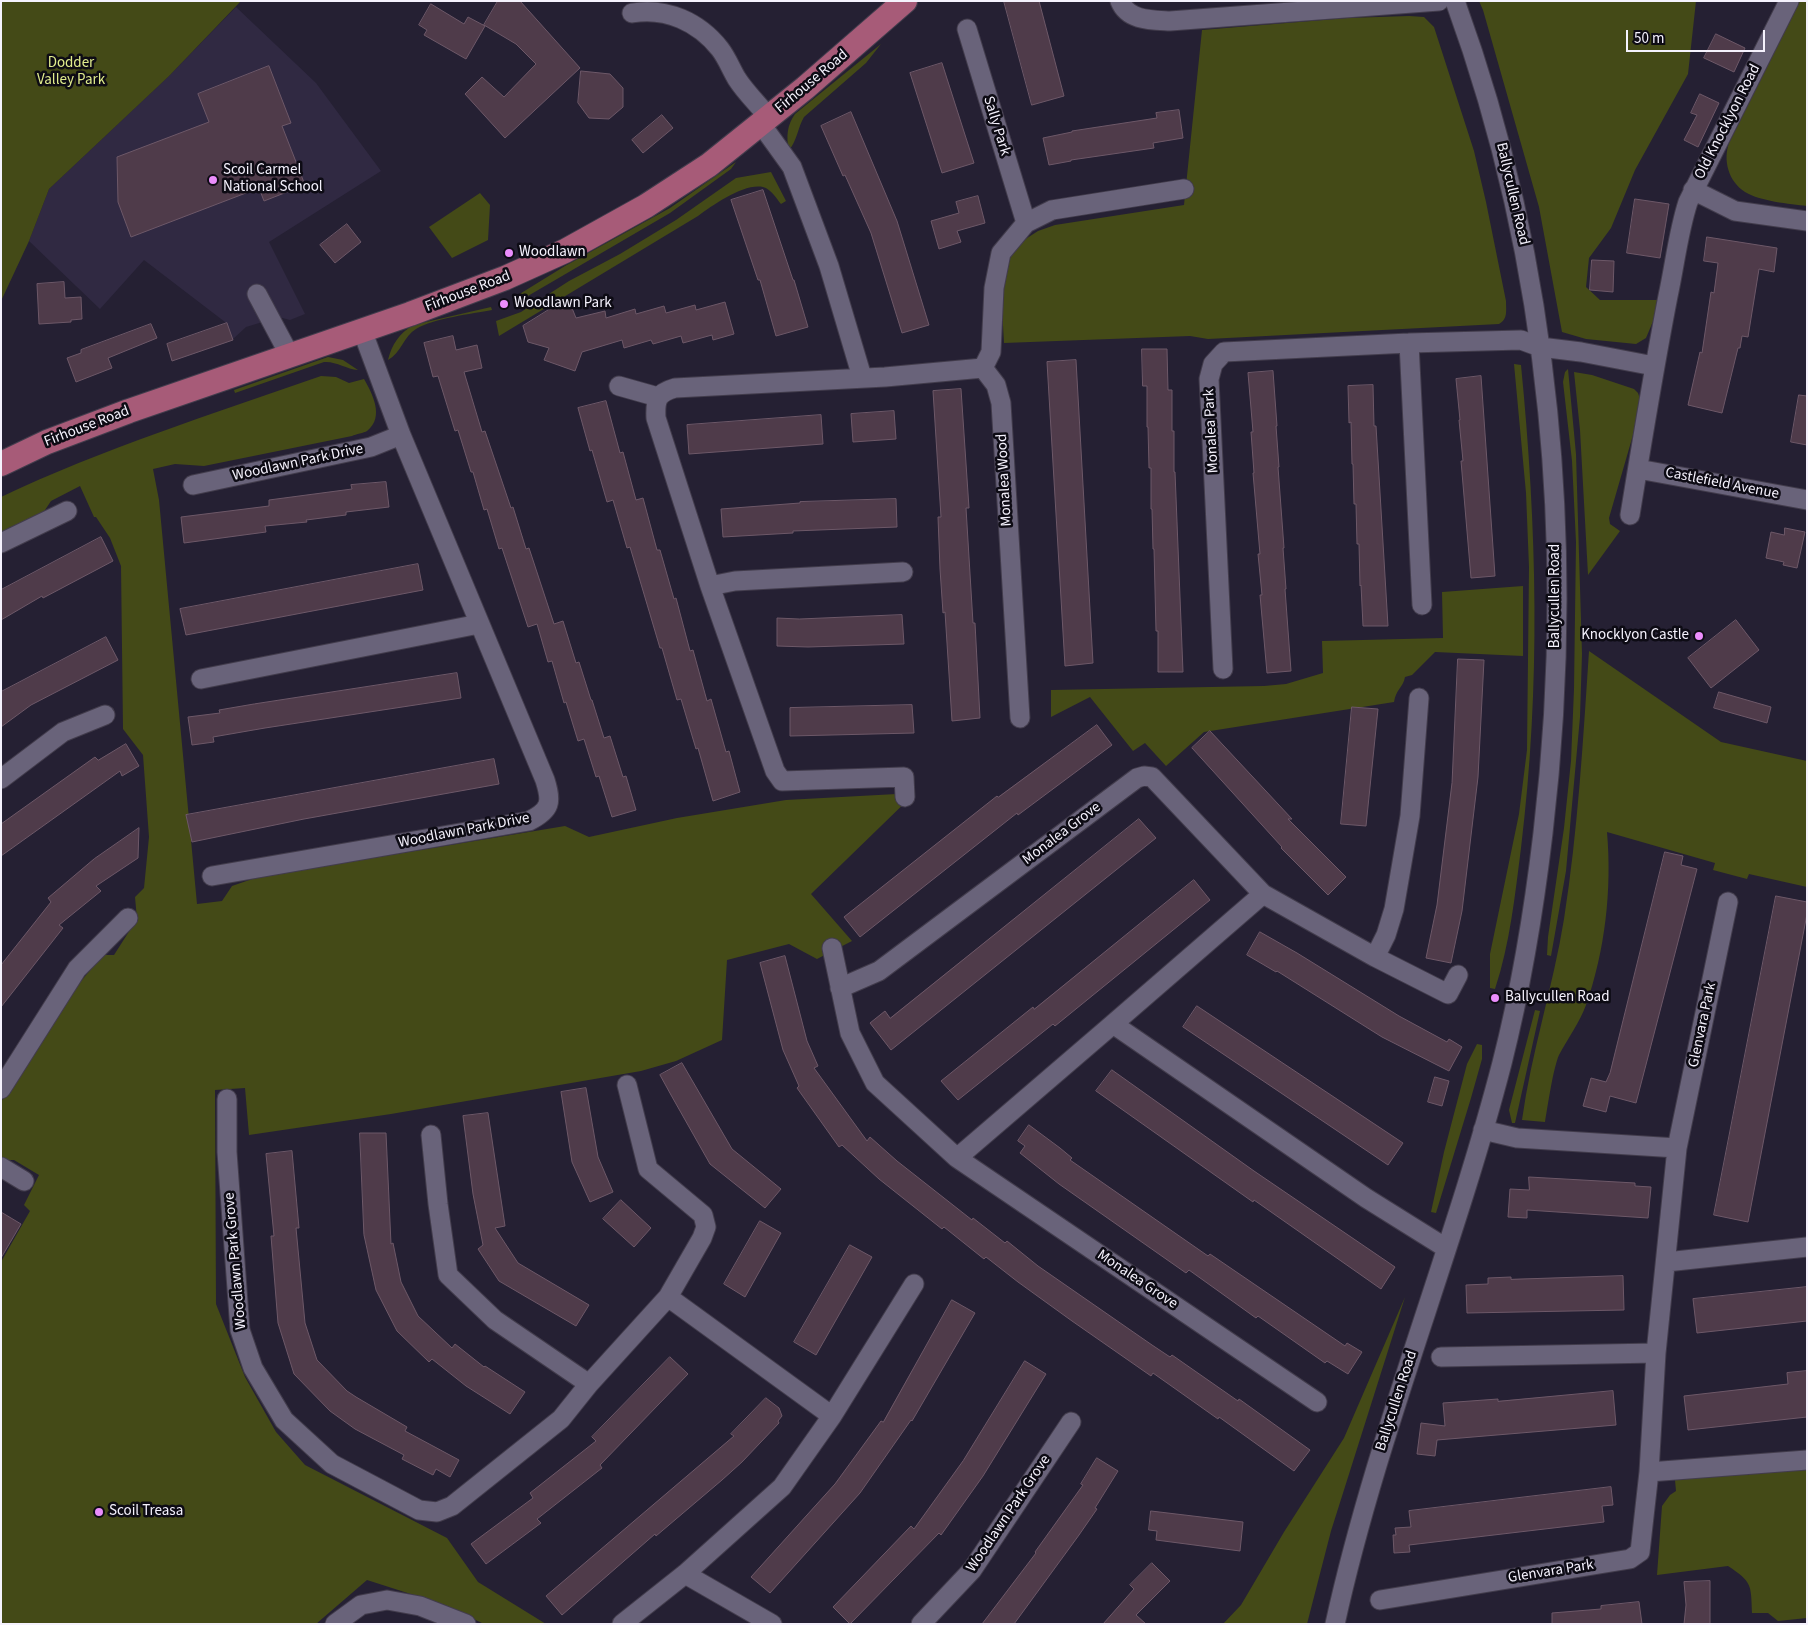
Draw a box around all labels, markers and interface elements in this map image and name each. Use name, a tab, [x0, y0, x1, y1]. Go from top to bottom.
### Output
scale bar	[1628, 20, 1767, 52]
text: 50 m	[1634, 28, 1664, 49]
street label: Firhouse Road	[772, 46, 852, 118]
park label: Dodder Valley Park	[37, 55, 105, 90]
street label: Old Knocklyon Road	[1691, 61, 1765, 183]
street label: Sally Park	[978, 94, 1014, 158]
street label: Ballycullen Road	[1491, 141, 1533, 247]
place label: Scoil Carmel National School	[223, 162, 323, 197]
marker: Scoil Carmel National School	[207, 174, 219, 186]
place label: Woodlawn	[519, 244, 586, 262]
marker: Woodlawn	[503, 247, 515, 259]
street label: Firhouse Road	[423, 268, 513, 316]
place label: Woodlawn Park	[514, 295, 612, 313]
marker: Woodlawn Park	[498, 298, 510, 310]
street label: Monalea Park	[1201, 388, 1223, 474]
street label: Firhouse Road	[42, 403, 132, 451]
street label: Monalea Wood	[994, 433, 1016, 527]
street label: Woodlawn Park Drive	[231, 440, 365, 486]
street label: Castlefield Avenue	[1664, 464, 1780, 504]
street label: Ballycullen Road	[1547, 544, 1565, 648]
place label: Knocklyon Castle	[1581, 627, 1689, 645]
marker: Knocklyon Castle	[1693, 630, 1705, 642]
street label: Monalea Grove	[1019, 799, 1105, 869]
street label: Woodlawn Park Drive	[397, 809, 531, 853]
street label: Glenvara Park	[1685, 981, 1721, 1069]
place label: Ballycullen Road	[1505, 989, 1609, 1007]
marker: Ballycullen Road	[1489, 992, 1501, 1004]
street label: Woodlawn Park Grove	[221, 1192, 251, 1330]
street label: Monalea Grove	[1093, 1246, 1181, 1314]
street label: Ballycullen Road	[1372, 1349, 1422, 1453]
street label: Woodlawn Park Grove	[963, 1452, 1055, 1576]
place label: Scoil Treasa	[109, 1503, 183, 1521]
marker: Scoil Treasa	[93, 1506, 105, 1518]
street label: Glenvara Park	[1507, 1556, 1595, 1588]

